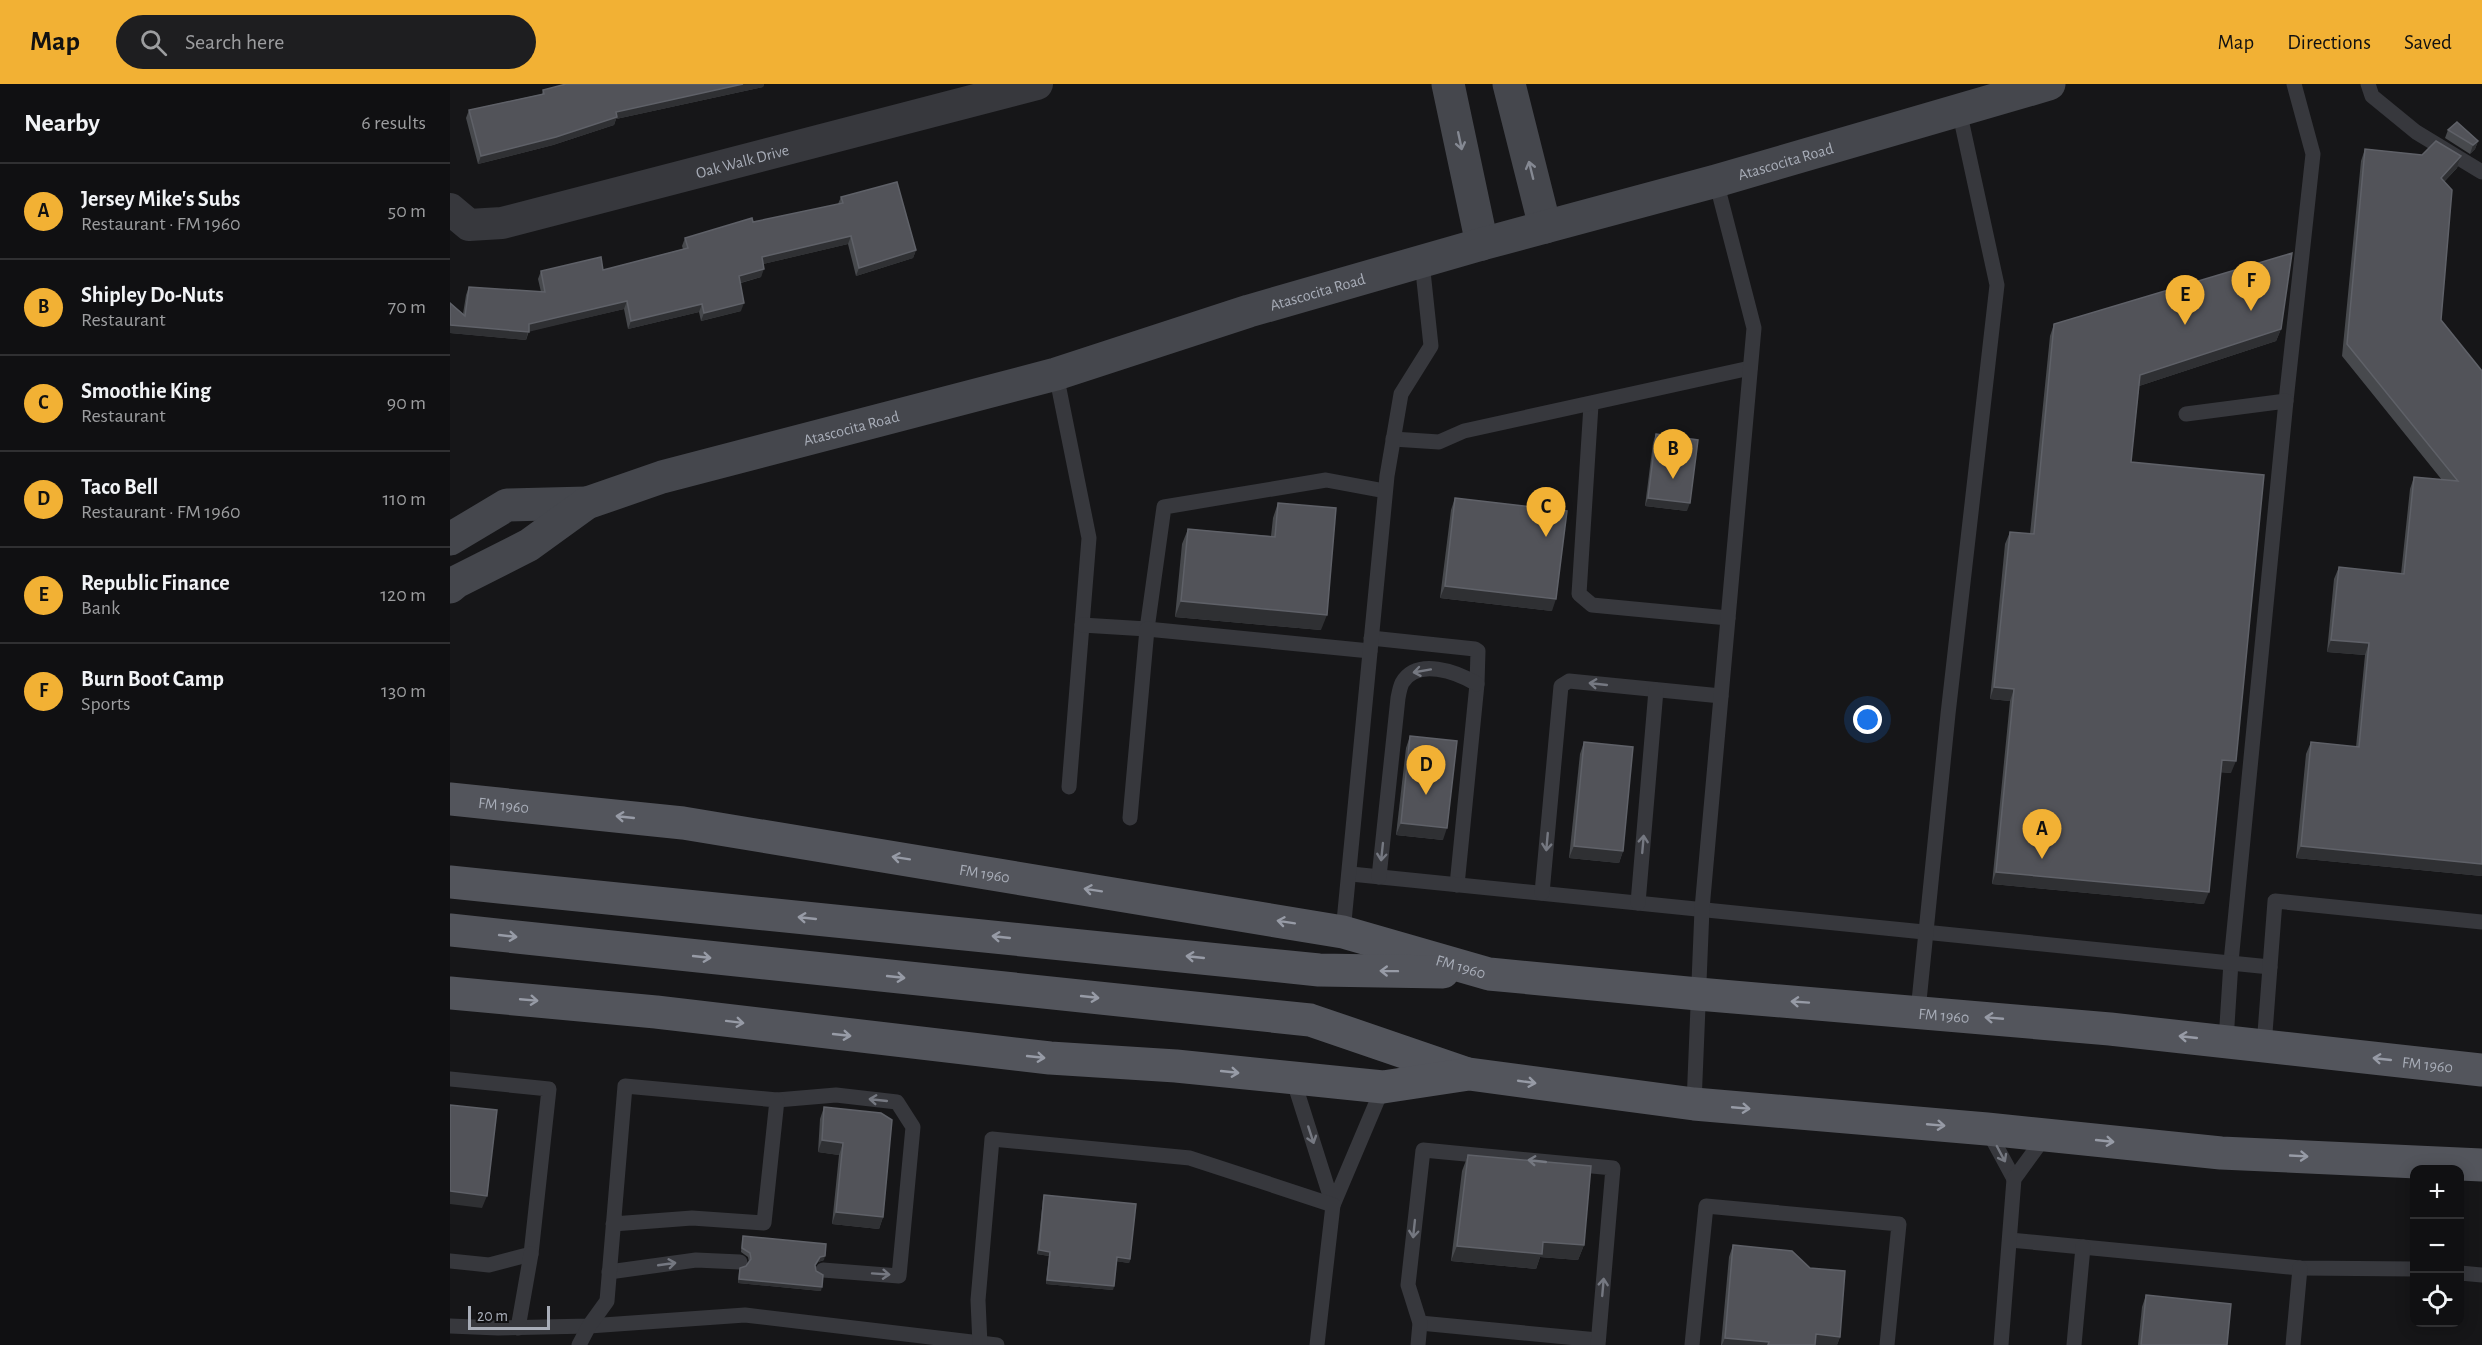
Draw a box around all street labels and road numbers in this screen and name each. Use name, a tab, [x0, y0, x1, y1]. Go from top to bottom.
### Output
street label: Atascocita Road	[1736, 140, 1835, 183]
street label: Oak Walk Drive	[694, 142, 791, 181]
street label: Atascocita Road	[1268, 271, 1367, 314]
street label: Atascocita Road	[802, 408, 901, 449]
street label: FM 1960	[477, 795, 530, 816]
street label: FM 1960	[958, 862, 1011, 886]
street label: FM 1960	[1434, 952, 1488, 982]
street label: FM 1960	[1918, 1006, 1970, 1026]
street label: FM 1960	[2401, 1054, 2454, 1076]

